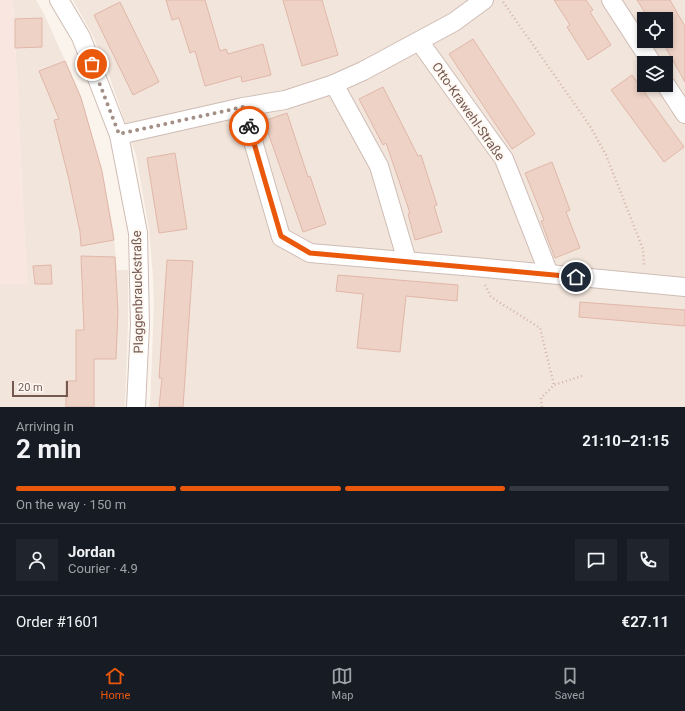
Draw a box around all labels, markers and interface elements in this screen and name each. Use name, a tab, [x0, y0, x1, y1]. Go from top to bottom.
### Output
map controls	[637, 12, 673, 92]
button: locate	[637, 12, 673, 48]
pin	[75, 47, 109, 81]
icon: bag	[81, 53, 103, 75]
button: layers	[637, 56, 673, 92]
street label: Otto-Krawehl-Straße	[429, 59, 508, 163]
courier	[229, 106, 269, 146]
icon: bike	[238, 115, 260, 137]
street label: Plaggenbrauckstraße	[129, 230, 146, 354]
pin	[559, 260, 593, 294]
icon: home	[565, 266, 587, 288]
scale bar	[12, 379, 68, 398]
text: 20 m	[18, 381, 43, 394]
text: Arriving in	[16, 419, 74, 434]
text: 21:10–21:15	[582, 432, 669, 450]
text: 2 min	[16, 434, 81, 464]
text: On the way · 150 m	[16, 497, 126, 512]
button: person	[16, 539, 58, 581]
button: chat	[575, 539, 617, 581]
button: phone	[627, 539, 669, 581]
text: Jordan	[68, 543, 115, 561]
text: Courier · 4.9	[68, 561, 138, 576]
text: Order #1601	[16, 613, 99, 631]
text: €27.11	[622, 613, 669, 631]
tab: Home	[101, 665, 130, 702]
tab: Map	[331, 665, 353, 702]
tab: Saved	[555, 665, 584, 702]

